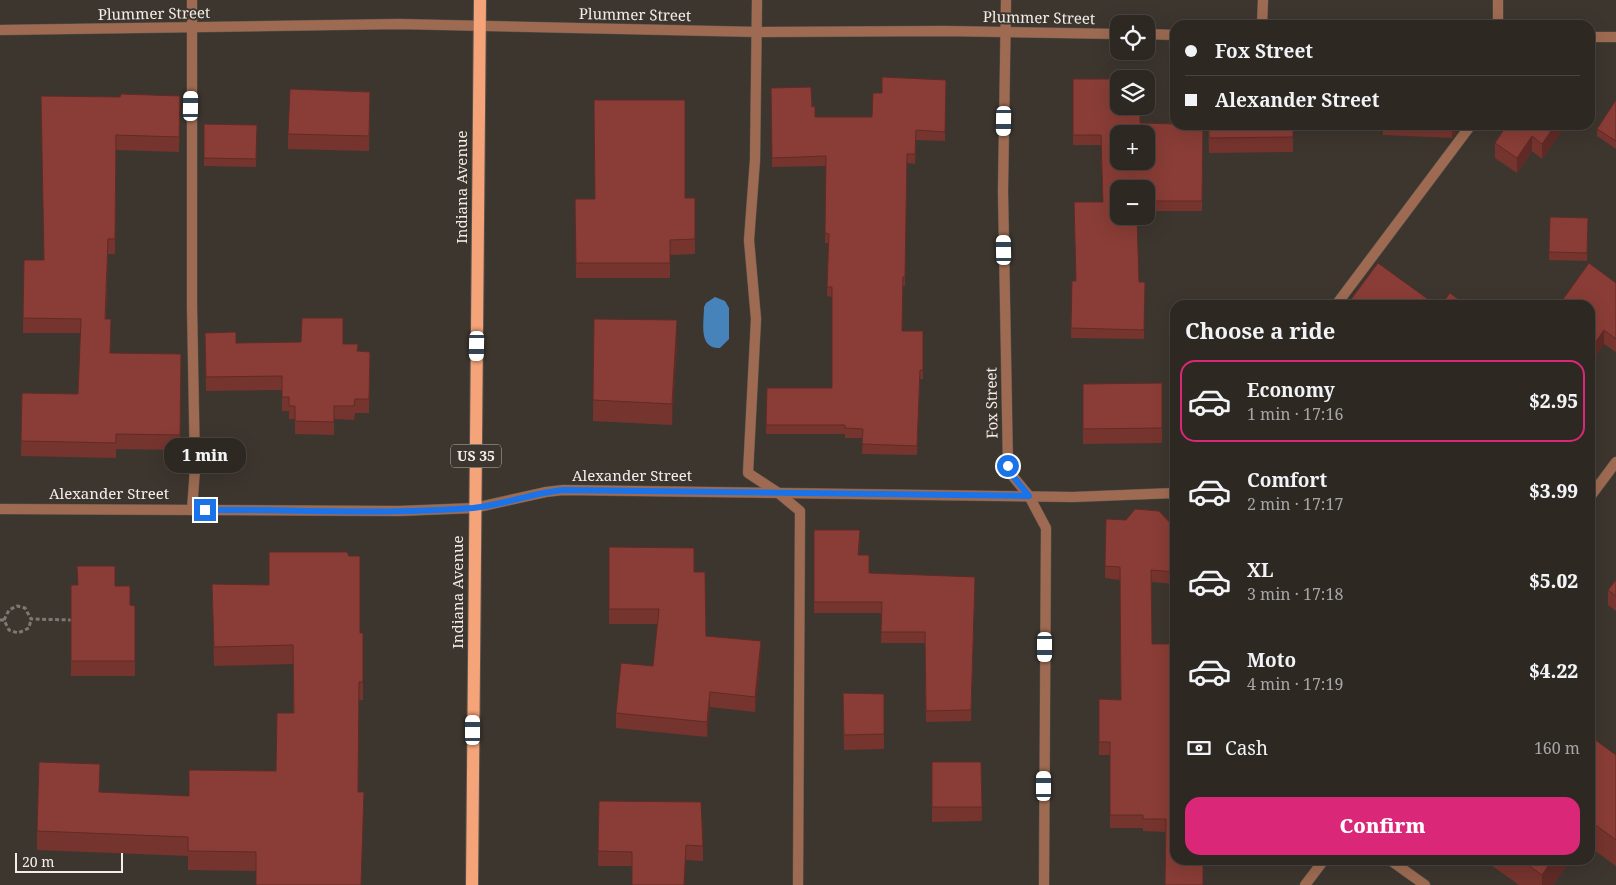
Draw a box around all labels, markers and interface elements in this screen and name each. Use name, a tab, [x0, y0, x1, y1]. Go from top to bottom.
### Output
street label: Plummer Street	[98, 2, 210, 24]
street label: Plummer Street	[579, 3, 691, 25]
street label: Plummer Street	[983, 6, 1095, 28]
map controls	[1110, 15, 1155, 225]
button: locate	[1110, 15, 1155, 60]
text: Fox Street	[1215, 38, 1313, 64]
button: layers	[1110, 70, 1155, 115]
text: Alexander Street	[1215, 87, 1379, 113]
car	[183, 91, 198, 121]
car	[996, 106, 1011, 136]
button: +	[1110, 125, 1155, 170]
street label: Indiana Avenue	[451, 130, 471, 244]
button: −	[1110, 180, 1155, 225]
car	[996, 235, 1011, 265]
text: Choose a ride	[1185, 315, 1335, 345]
car	[469, 331, 484, 361]
street label: Fox Street	[980, 367, 1002, 439]
text: Economy	[1247, 377, 1335, 403]
icon: car	[1187, 379, 1232, 424]
text: $2.95	[1529, 388, 1578, 414]
text: 1 min · 17:16	[1247, 403, 1343, 425]
callout: 1 min	[164, 438, 246, 472]
text: 1 min	[182, 444, 228, 466]
road number: US 35	[451, 444, 501, 468]
route start	[997, 455, 1019, 477]
street label: Alexander Street	[572, 465, 692, 485]
text: Comfort	[1247, 467, 1327, 493]
icon: car	[1187, 469, 1232, 514]
text: $3.99	[1529, 478, 1578, 504]
street label: Alexander Street	[49, 483, 169, 503]
text: 2 min · 17:17	[1247, 493, 1343, 515]
route end	[194, 499, 216, 521]
street label: Indiana Avenue	[447, 535, 467, 649]
text: XL	[1247, 557, 1273, 583]
icon: car	[1187, 559, 1232, 604]
text: $5.02	[1529, 568, 1578, 594]
text: 3 min · 17:18	[1247, 583, 1343, 605]
car	[1037, 632, 1052, 662]
text: Moto	[1247, 647, 1296, 673]
icon: car	[1187, 649, 1232, 694]
text: $4.22	[1529, 658, 1578, 684]
text: 4 min · 17:19	[1247, 673, 1343, 695]
car	[465, 715, 480, 745]
icon: cash	[1185, 734, 1213, 762]
text: Cash	[1225, 735, 1268, 761]
text: 160 m	[1534, 737, 1580, 759]
car	[1036, 771, 1051, 801]
button: Confirm	[1185, 797, 1580, 855]
scale bar	[15, 850, 122, 873]
text: 20 m	[22, 852, 55, 871]

